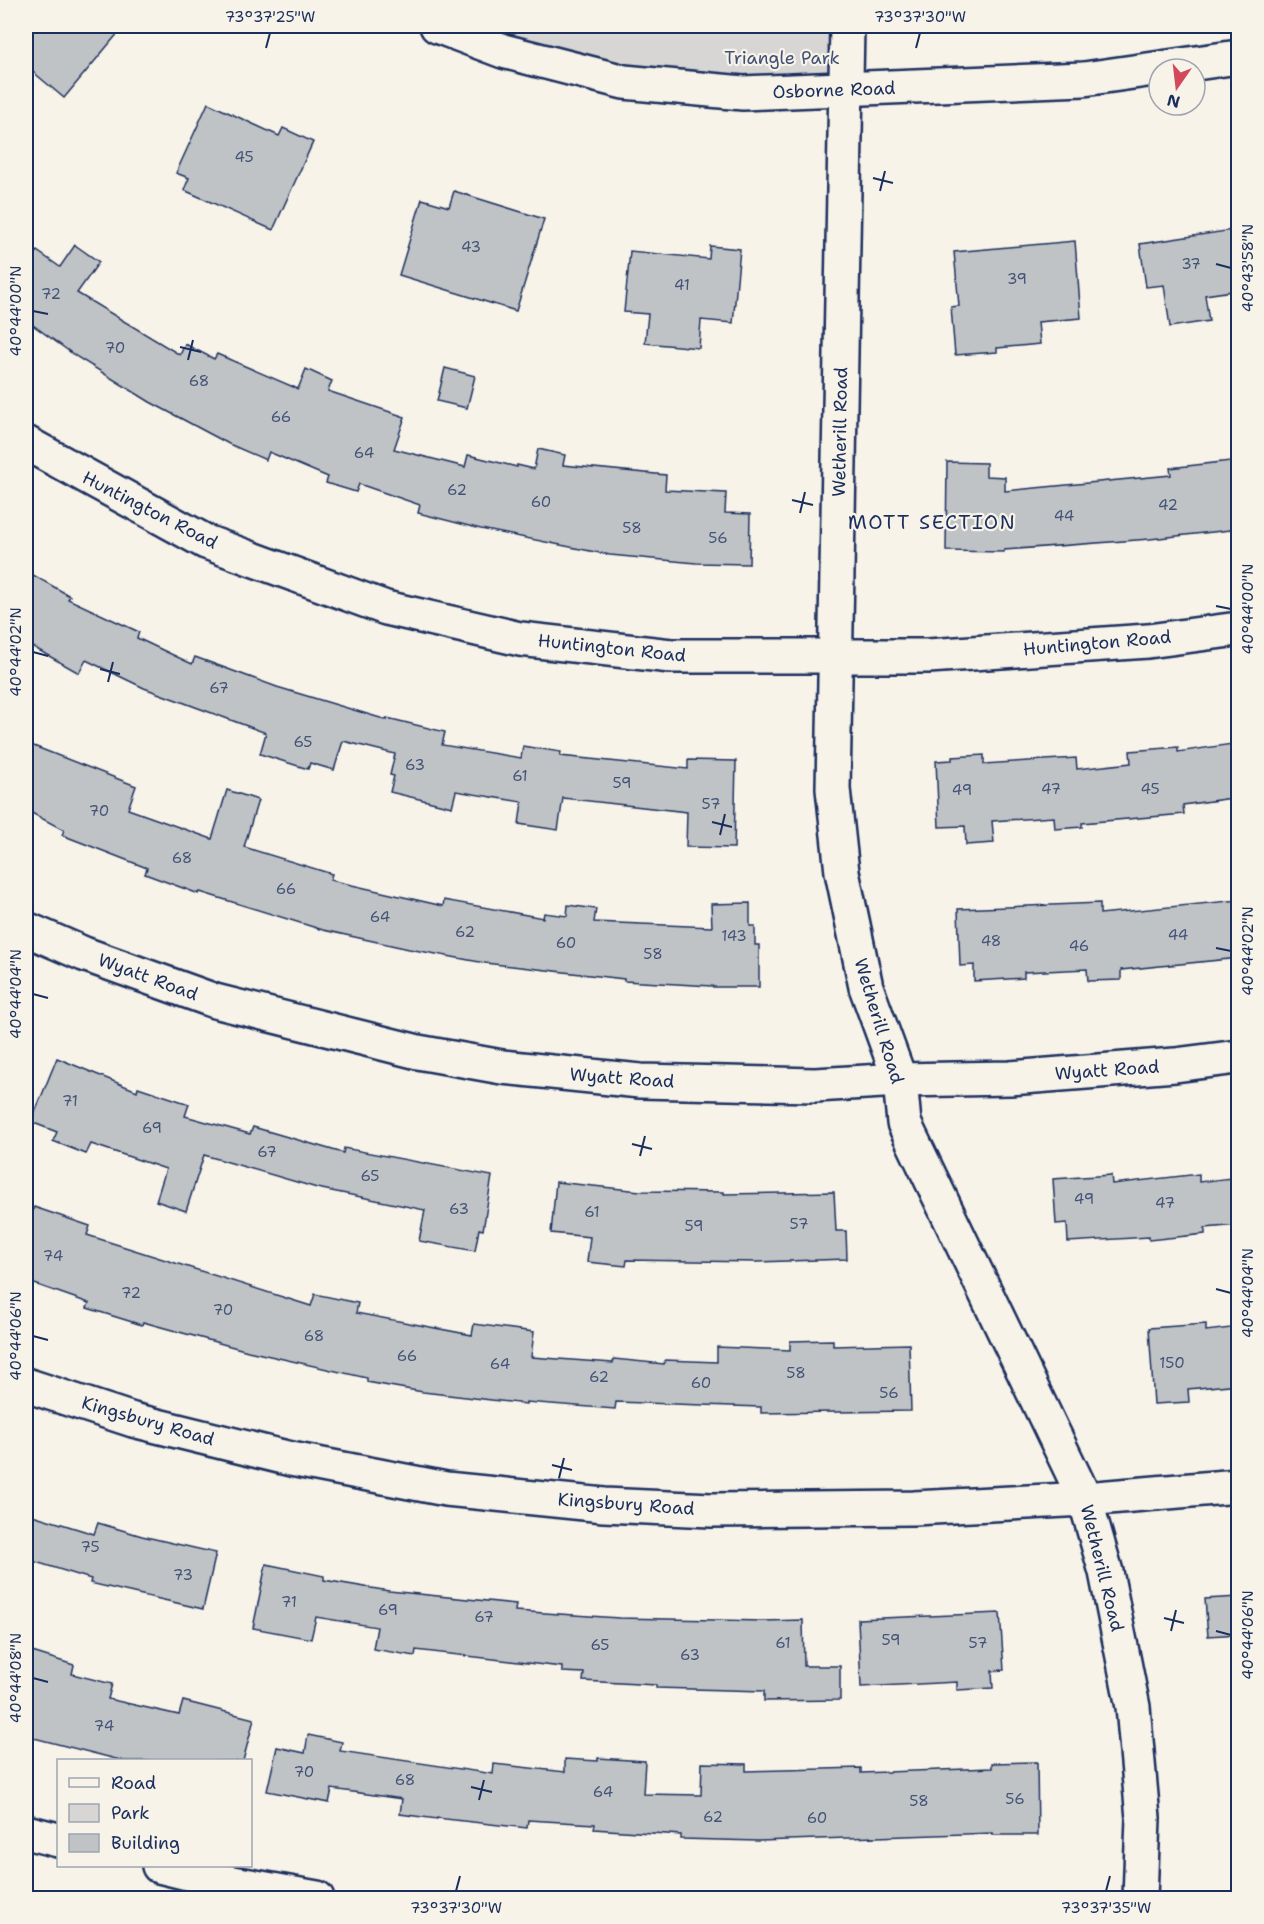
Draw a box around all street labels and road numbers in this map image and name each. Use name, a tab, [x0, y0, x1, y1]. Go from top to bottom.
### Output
street label: Osborne Road	[772, 76, 896, 104]
street label: Wetherill Road	[827, 367, 853, 497]
street label: Huntington Road	[78, 466, 222, 554]
street label: Huntington Road	[1022, 625, 1172, 661]
street label: Huntington Road	[537, 628, 687, 668]
street label: Wyatt Road	[95, 948, 201, 1006]
street label: Wetherill Road	[849, 955, 909, 1087]
street label: Wyatt Road	[1054, 1054, 1160, 1086]
street label: Wyatt Road	[569, 1062, 675, 1094]
street label: Kingsbury Road	[79, 1391, 217, 1451]
street label: Kingsbury Road	[557, 1487, 695, 1521]
street label: Wetherill Road	[1075, 1502, 1129, 1634]

